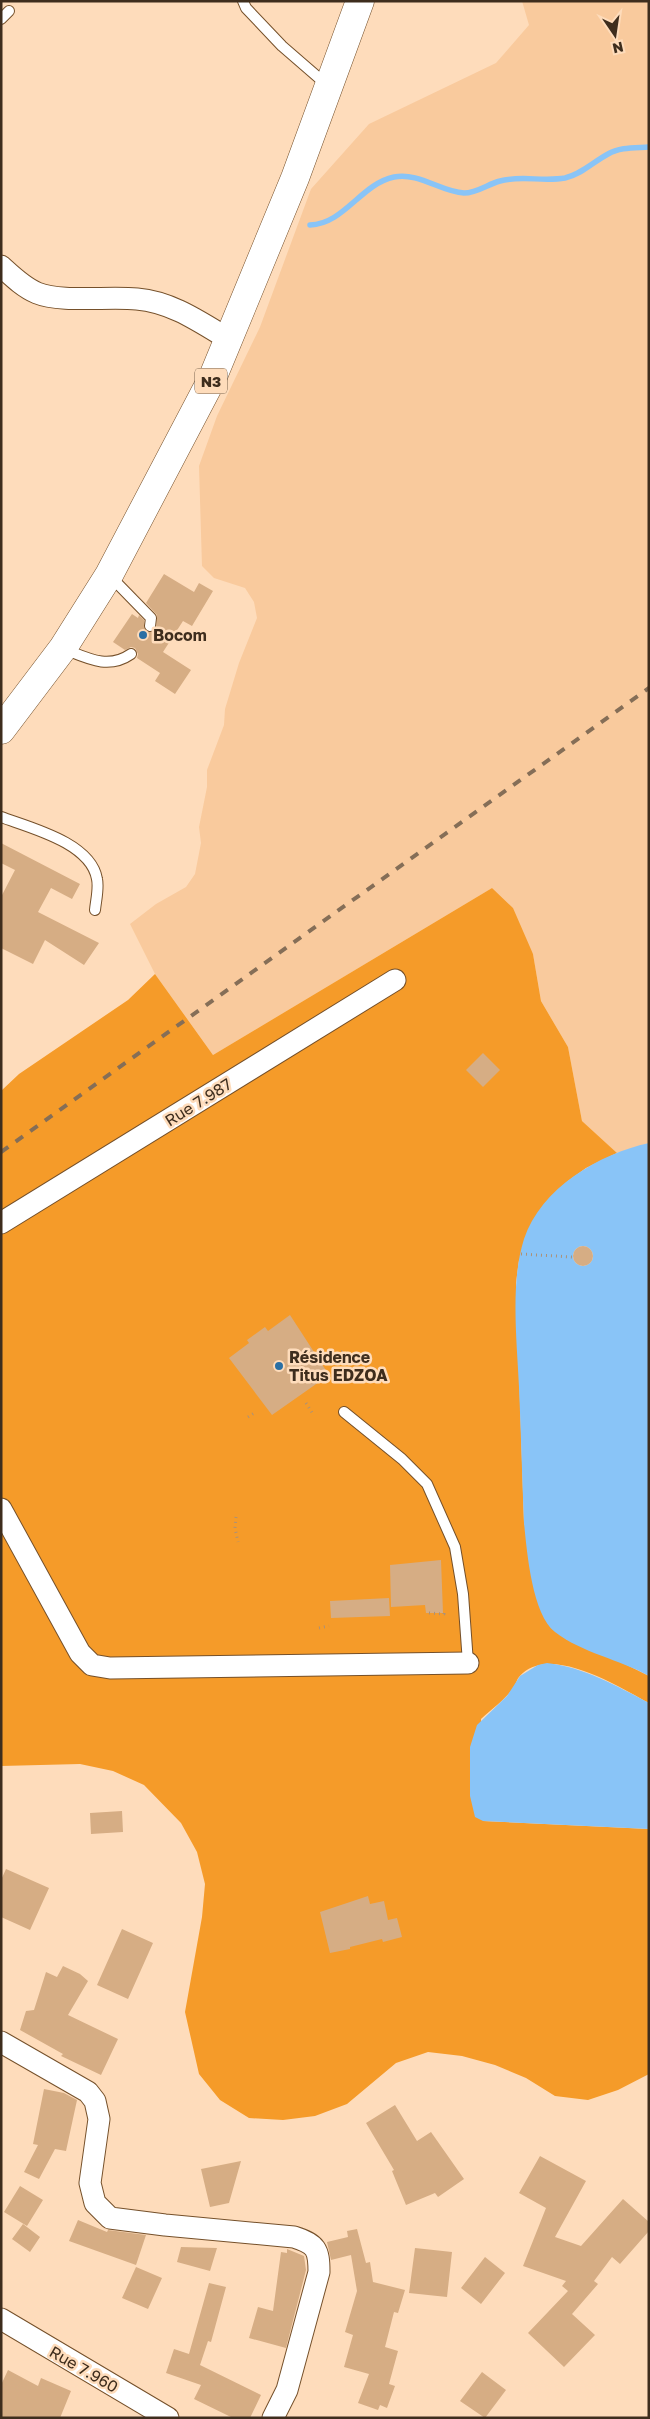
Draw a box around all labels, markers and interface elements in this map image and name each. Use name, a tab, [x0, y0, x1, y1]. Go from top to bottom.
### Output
north arrow	[590, 10, 640, 60]
text: N	[611, 39, 625, 58]
road number: N3	[195, 368, 227, 394]
place label: Bocom	[153, 625, 207, 645]
marker: Bocom	[137, 629, 149, 641]
street label: Rue 7.987	[161, 1074, 235, 1130]
place label: Résidence Titus EDZOA	[289, 1347, 388, 1385]
marker: Résidence Titus EDZOA	[273, 1360, 285, 1372]
street label: Rue 7.960	[46, 2341, 122, 2397]

